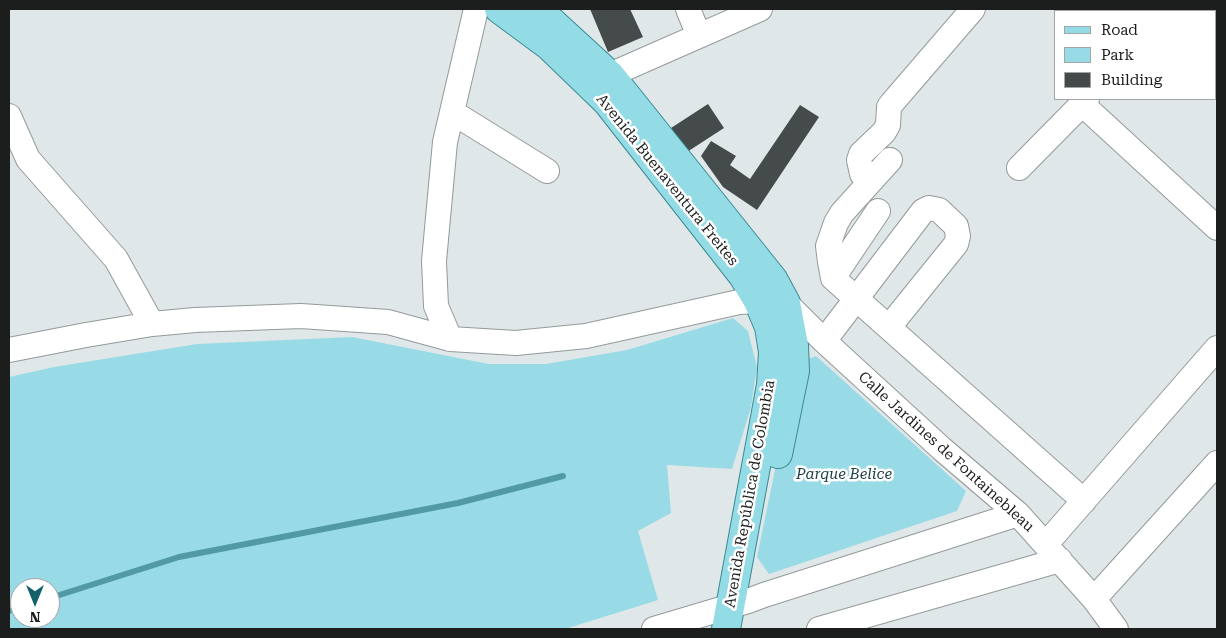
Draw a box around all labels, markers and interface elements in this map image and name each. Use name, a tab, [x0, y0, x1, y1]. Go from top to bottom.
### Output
legend	[1054, 10, 1216, 100]
text: Road	[1101, 21, 1138, 39]
text: Park	[1101, 46, 1134, 64]
text: Building	[1101, 71, 1162, 89]
street label: Avenida Buenaventura Freites	[592, 91, 742, 269]
street label: Calle Jardines de Fontainebleau	[854, 368, 1038, 536]
street label: Avenida República de Colombia	[721, 379, 779, 609]
park label: Parque Belice	[796, 466, 892, 484]
north arrow	[10, 578, 60, 628]
text: N	[30, 609, 40, 625]

